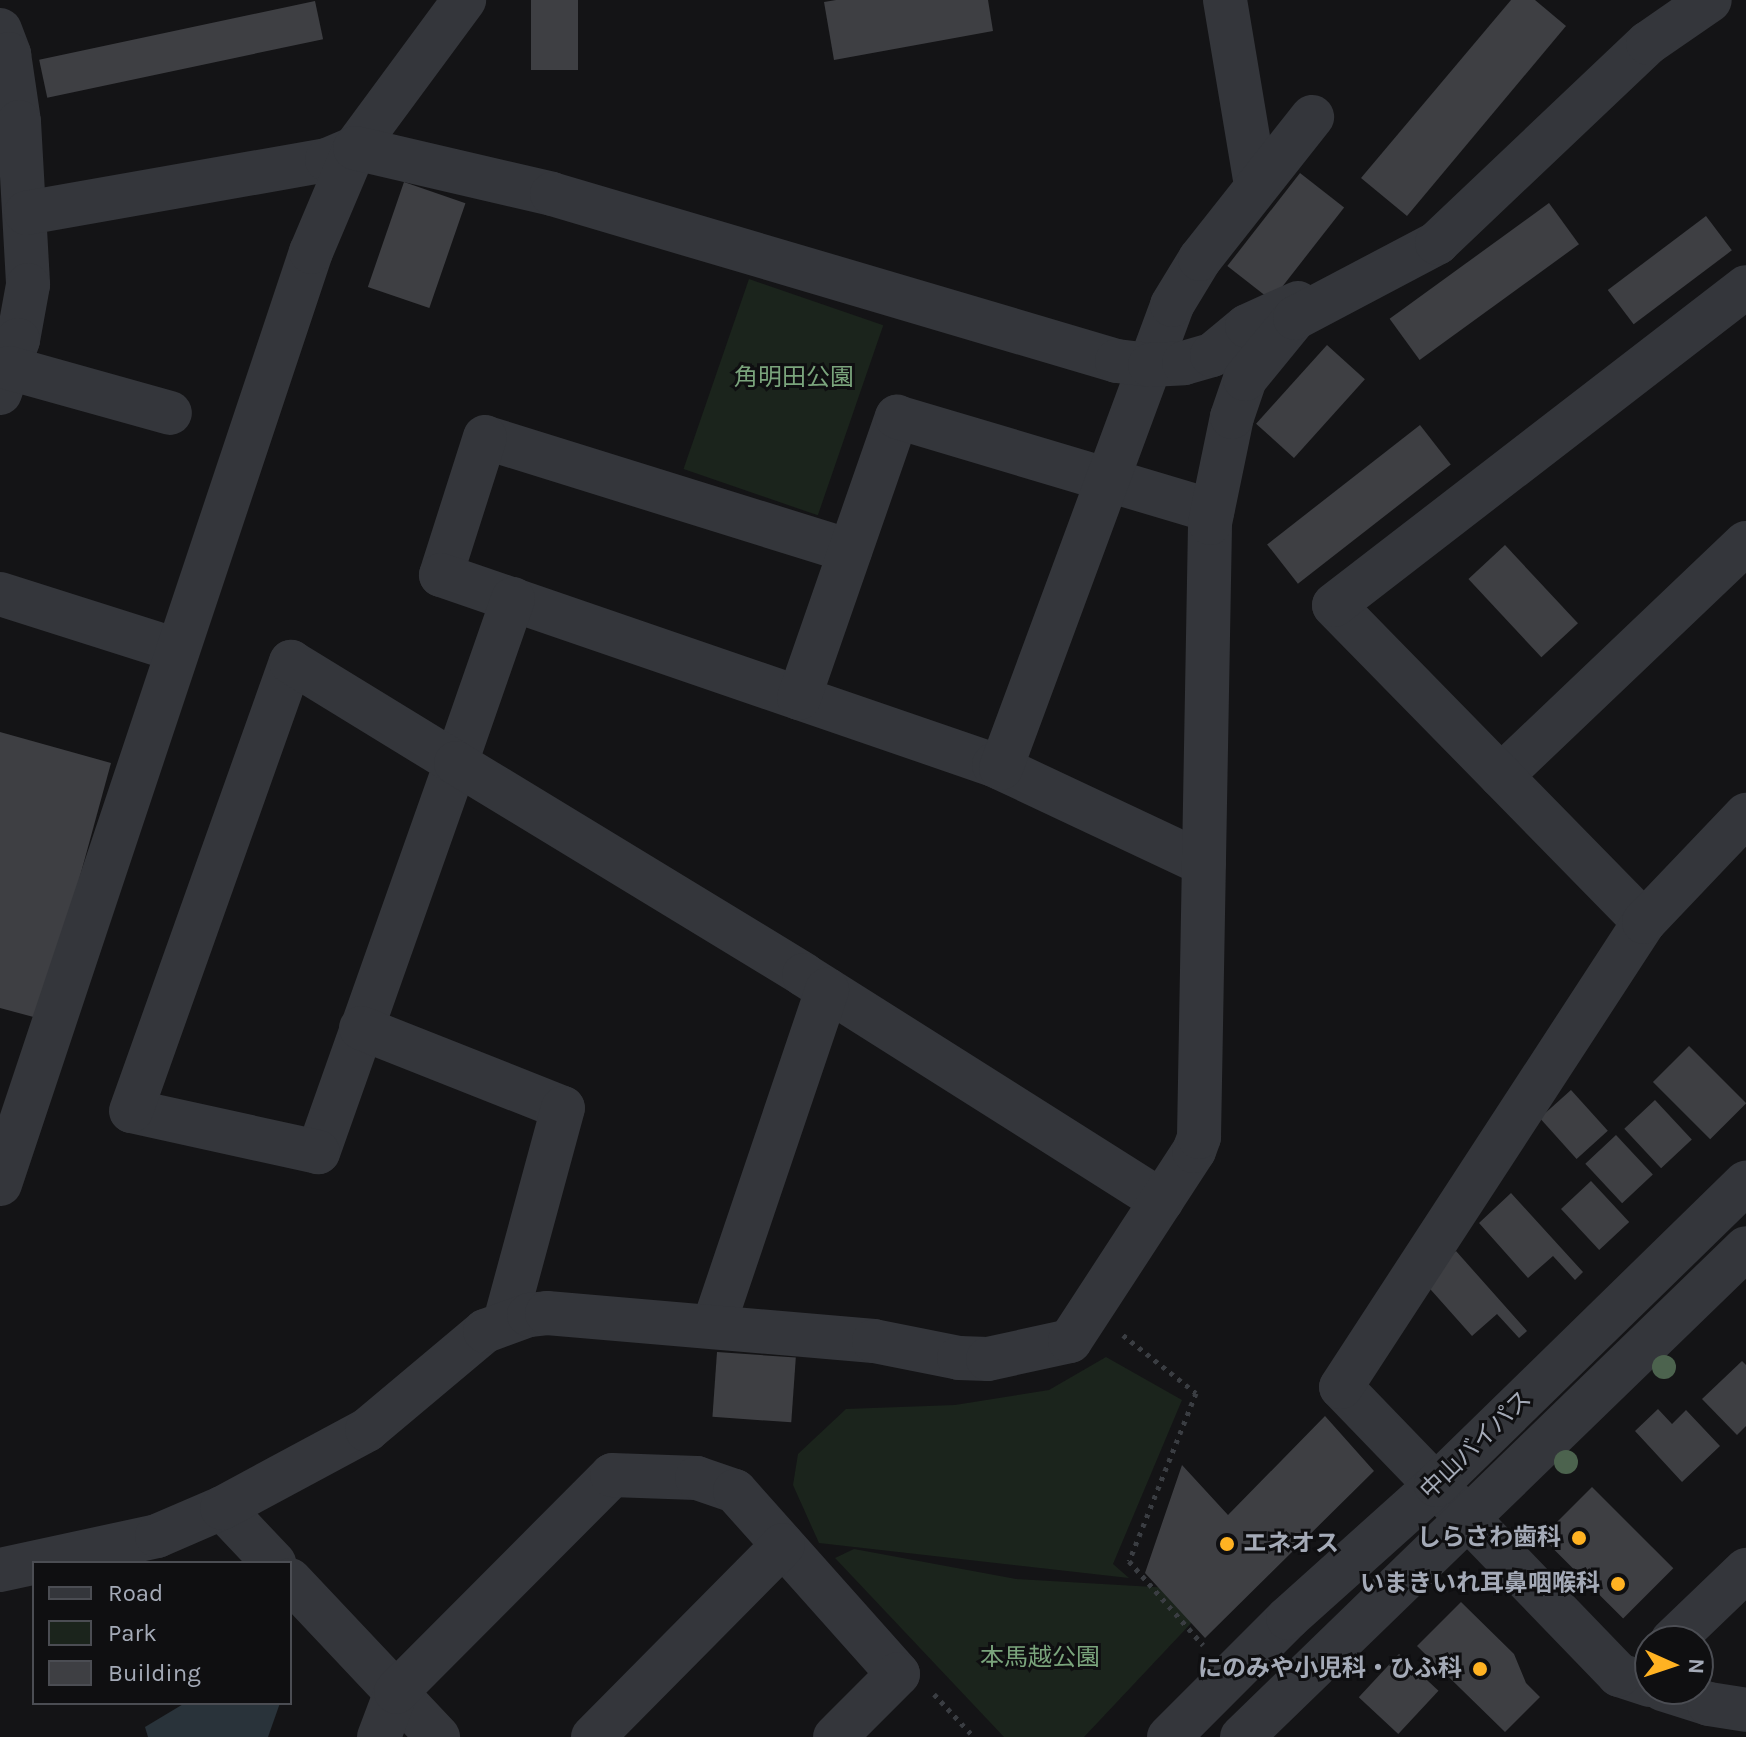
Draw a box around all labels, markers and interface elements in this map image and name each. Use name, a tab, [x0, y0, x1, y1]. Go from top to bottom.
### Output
park label: 角明田公園	[734, 364, 854, 392]
street label: 中山バイパス	[1414, 1385, 1538, 1505]
place label: しらさわ歯科	[1417, 1524, 1561, 1552]
marker: しらさわ歯科	[1568, 1527, 1590, 1549]
place label: エネオス	[1243, 1530, 1339, 1558]
marker: エネオス	[1218, 1535, 1236, 1553]
legend	[32, 1561, 292, 1705]
place label: いまきいれ耳鼻咽喉科	[1360, 1570, 1600, 1598]
marker: いまきいれ耳鼻咽喉科	[1607, 1573, 1629, 1595]
text: Road	[108, 1579, 163, 1607]
text: Park	[108, 1619, 157, 1647]
north arrow	[1634, 1625, 1714, 1705]
park label: 本馬越公園	[980, 1644, 1100, 1672]
place label: にのみや小児科・ひふ科	[1198, 1655, 1462, 1683]
marker: にのみや小児科・ひふ科	[1469, 1658, 1491, 1680]
text: N	[1683, 1658, 1709, 1675]
text: Building	[108, 1659, 201, 1687]

